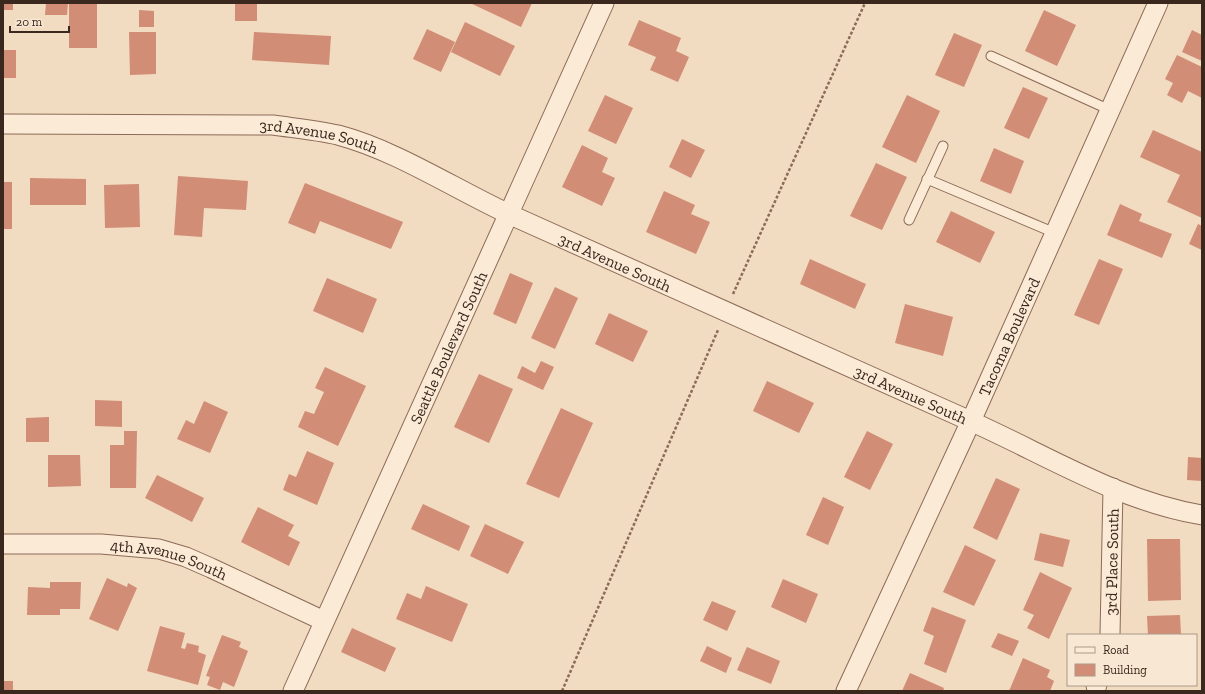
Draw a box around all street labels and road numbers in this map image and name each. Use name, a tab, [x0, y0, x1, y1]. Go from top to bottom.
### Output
street label: 3rd Avenue South	[259, 115, 381, 157]
street label: 3rd Avenue South	[556, 229, 674, 296]
street label: Seattle Boulevard South	[406, 268, 491, 427]
street label: Tacoma Boulevard	[974, 274, 1044, 399]
street label: 3rd Avenue South	[851, 361, 970, 428]
street label: 3rd Place South	[1101, 508, 1122, 616]
street label: 4th Avenue South	[109, 535, 231, 584]

